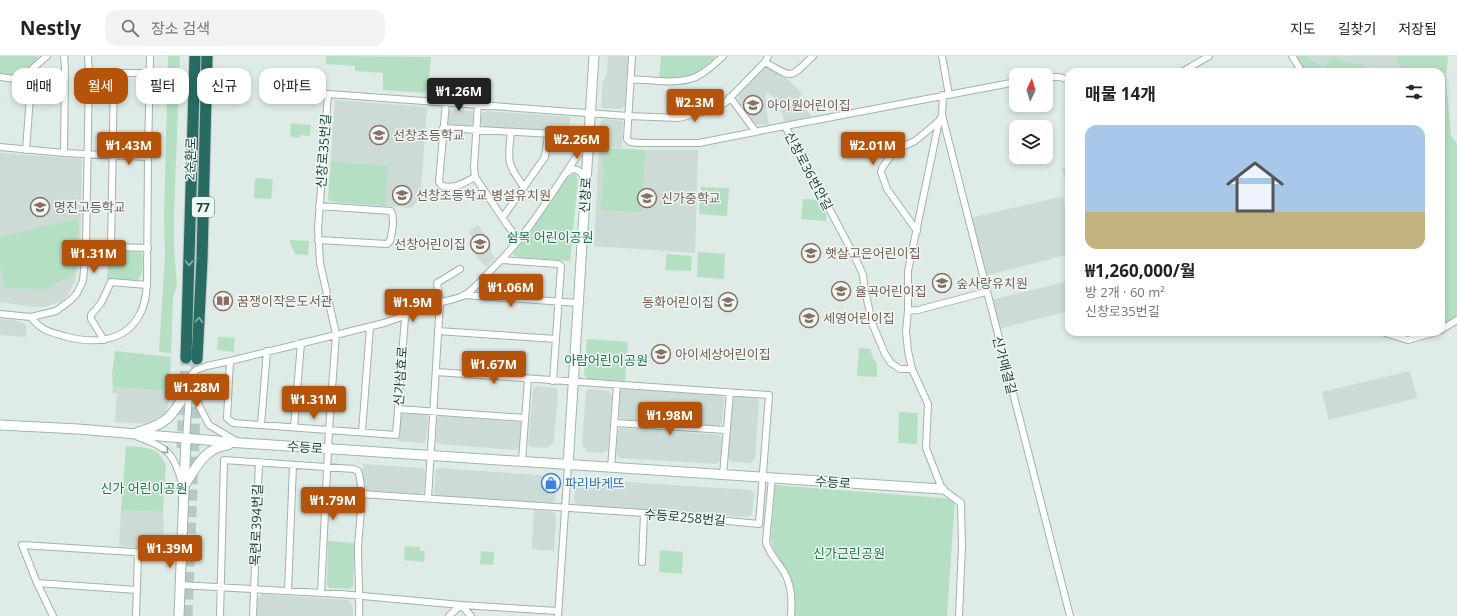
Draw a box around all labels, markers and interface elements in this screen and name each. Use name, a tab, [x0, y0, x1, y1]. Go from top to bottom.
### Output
search box	[105, 10, 385, 46]
text: Nestly	[20, 15, 81, 41]
icon: search	[119, 17, 141, 39]
text: 장소 검색	[151, 18, 210, 38]
text: 지도	[1290, 19, 1316, 38]
text: 길찾기	[1338, 19, 1376, 38]
text: 저장됨	[1398, 19, 1437, 38]
chip: 매매	[12, 68, 66, 104]
chip: 월세	[74, 68, 128, 104]
chip: 필터	[136, 68, 189, 104]
chip: 신규	[197, 68, 251, 104]
chip: 아파트	[259, 68, 326, 104]
north arrow	[1009, 68, 1053, 112]
map controls	[1009, 68, 1053, 164]
pin: ₩1.26M	[426, 78, 492, 112]
icon: filters	[1403, 81, 1425, 103]
text: ₩1.26M	[436, 82, 482, 100]
text: 매물 14개	[1085, 82, 1156, 105]
pin: ₩2.3M	[667, 89, 723, 123]
text: ₩2.3M	[676, 93, 714, 111]
school or university icon: 아이원어린이집	[742, 94, 764, 116]
place label: 아이원어린이집	[767, 96, 851, 114]
street label: 신창로35번길	[311, 113, 335, 189]
button: layers	[1009, 120, 1053, 164]
school or university icon: 선창초등학교	[368, 124, 390, 146]
place label: 선창초등학교	[393, 126, 465, 144]
pin: ₩2.26M	[544, 126, 610, 160]
street label: 신창로36번안길	[781, 129, 837, 213]
text: ₩2.26M	[554, 130, 600, 148]
pin: ₩1.43M	[96, 132, 162, 166]
pin: ₩2.01M	[840, 132, 906, 166]
text: ₩1.43M	[106, 136, 152, 154]
text: ₩2.01M	[850, 136, 896, 154]
street label: 2순환로	[180, 137, 200, 181]
icon: home	[1219, 151, 1291, 223]
street label: 신창로	[575, 177, 595, 213]
school or university icon: 선창초등학교 병설유치원	[391, 184, 413, 206]
place label: 선창초등학교 병설유치원	[416, 186, 551, 204]
school or university icon: 신가중학교	[636, 187, 658, 209]
place label: 신가중학교	[661, 189, 721, 207]
school or university icon: 명진고등학교	[29, 196, 51, 218]
road number: 77	[192, 197, 214, 217]
place label: 명진고등학교	[54, 198, 126, 216]
park label: 쉼목 어린이공원	[506, 228, 594, 246]
school or university icon: 선창어린이집	[469, 233, 491, 255]
place label: 선창어린이집	[394, 235, 466, 253]
pin: ₩1.31M	[61, 240, 127, 274]
school or university icon: 햇살고은어린이집	[800, 242, 822, 264]
text: ₩1.31M	[71, 244, 117, 262]
place label: 햇살고은어린이집	[825, 244, 921, 262]
text: ₩1,260,000/월	[1085, 259, 1195, 282]
one-way arrow	[185, 260, 193, 266]
school or university icon: 숲사랑유치원	[931, 272, 953, 294]
pin: ₩1.06M	[478, 274, 544, 308]
place label: 숲사랑유치원	[956, 274, 1028, 292]
text: ₩1.06M	[488, 278, 534, 296]
school or university icon: 율곡어린이집	[830, 280, 852, 302]
place label: 율곡어린이집	[855, 282, 927, 300]
text: 방 2개 · 60 m²	[1085, 283, 1165, 301]
pin: ₩1.9M	[385, 289, 441, 323]
library icon: 꿈쟁이작은도서관	[212, 290, 234, 312]
school or university icon: 동화어린이집	[717, 291, 739, 313]
place label: 꿈쟁이작은도서관	[237, 292, 333, 310]
text: ₩1.9M	[394, 293, 432, 311]
place label: 동화어린이집	[642, 293, 714, 311]
text: 신창로35번길	[1085, 302, 1160, 320]
school or university icon: 세영어린이집	[798, 307, 820, 329]
place label: 세영어린이집	[823, 309, 895, 327]
one-way arrow	[194, 317, 203, 323]
street label: 신가매결길	[989, 334, 1021, 396]
school or university icon: 아이세상어린이집	[650, 343, 672, 365]
place label: 아이세상어린이집	[675, 345, 771, 363]
street label: 신가삼효로	[389, 346, 411, 406]
pin: ₩1.67M	[461, 351, 527, 385]
park label: 아람어린이공원	[564, 351, 648, 369]
text: ₩1.67M	[471, 355, 517, 373]
pin: ₩1.28M	[164, 374, 230, 408]
text: ₩1.28M	[174, 378, 220, 396]
pin: ₩1.31M	[281, 386, 347, 420]
text: ₩1.31M	[291, 390, 337, 408]
pin: ₩1.98M	[637, 402, 703, 436]
text: ₩1.98M	[647, 406, 693, 424]
street label: 수등로	[286, 437, 324, 457]
one-way arrow	[161, 446, 168, 454]
shop icon: 파리바게뜨	[540, 472, 562, 494]
street label: 수등로	[814, 472, 852, 492]
place label: 파리바게뜨	[565, 474, 625, 492]
park label: 신가 어린이공원	[100, 479, 188, 497]
street label: 목련로394번길	[246, 484, 266, 566]
pin: ₩1.79M	[300, 487, 366, 521]
text: ₩1.79M	[310, 491, 356, 509]
street label: 수등로258번길	[643, 504, 727, 530]
pin: ₩1.39M	[137, 535, 203, 569]
text: ₩1.39M	[147, 539, 193, 557]
park label: 신가근린공원	[813, 544, 885, 562]

